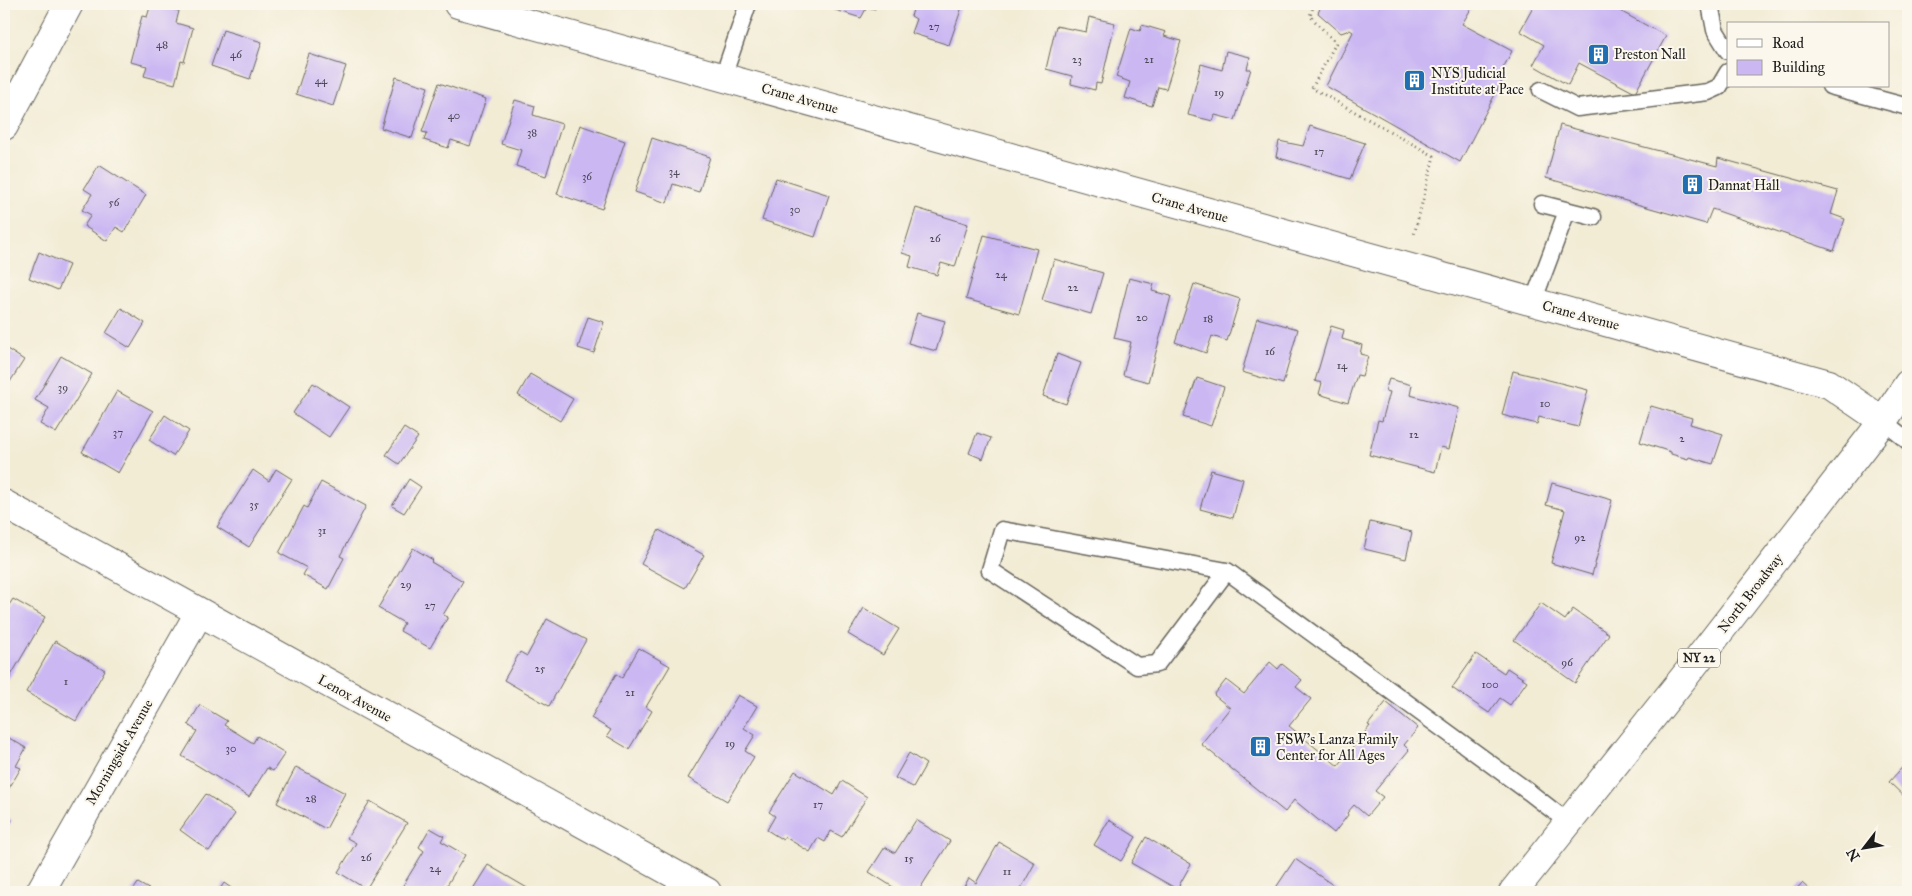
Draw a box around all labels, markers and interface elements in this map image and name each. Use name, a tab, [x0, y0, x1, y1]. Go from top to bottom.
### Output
house number: 27	[929, 20, 940, 33]
legend	[1727, 22, 1890, 88]
text: Road	[1772, 34, 1804, 52]
house number: 48	[156, 38, 168, 51]
building icon: Preston Nall	[1586, 42, 1610, 66]
place label: Preston Nall	[1614, 46, 1686, 63]
house number: 46	[230, 48, 242, 61]
house number: 23	[1072, 53, 1082, 66]
house number: 21	[1144, 53, 1154, 66]
text: Building	[1772, 58, 1826, 76]
place label: NYS Judicial Institute at Pace	[1431, 65, 1524, 98]
building icon: NYS Judicial Institute at Pace	[1403, 69, 1427, 93]
house number: 44	[315, 74, 328, 87]
street label: Crane Avenue	[759, 79, 840, 118]
house number: 19	[1214, 86, 1224, 99]
house number: 40	[448, 109, 460, 122]
house number: 38	[527, 126, 537, 139]
house number: 17	[1314, 145, 1324, 158]
house number: 34	[669, 165, 680, 178]
house number: 36	[582, 170, 592, 183]
building icon: Dannat Hall	[1680, 173, 1704, 197]
place label: Dannat Hall	[1708, 177, 1780, 194]
street label: Crane Avenue	[1149, 188, 1230, 227]
house number: 56	[109, 196, 120, 209]
house number: 30	[790, 203, 800, 216]
house number: 26	[929, 232, 941, 245]
house number: 24	[995, 268, 1008, 281]
house number: 22	[1068, 281, 1079, 294]
street label: Crane Avenue	[1540, 297, 1621, 334]
house number: 20	[1136, 311, 1148, 324]
house number: 18	[1203, 312, 1213, 325]
house number: 16	[1265, 345, 1275, 358]
house number: 14	[1337, 359, 1348, 372]
house number: 39	[58, 381, 68, 394]
house number: 10	[1540, 397, 1550, 410]
house number: 37	[113, 426, 123, 439]
house number: 12	[1409, 428, 1419, 441]
house number: 2	[1679, 432, 1685, 445]
house number: 35	[249, 498, 259, 511]
house number: 31	[318, 524, 326, 537]
house number: 92	[1574, 531, 1586, 544]
street label: North Broadway	[1714, 550, 1787, 636]
house number: 29	[400, 578, 412, 591]
house number: 27	[425, 599, 436, 612]
road number: NY 22	[1678, 648, 1720, 668]
house number: 96	[1561, 656, 1573, 669]
house number: 25	[535, 662, 545, 675]
street label: Lenox Avenue	[315, 671, 395, 726]
house number: 1	[64, 675, 68, 688]
house number: 100	[1481, 678, 1499, 691]
house number: 21	[625, 686, 635, 699]
street label: Morningside Avenue	[82, 696, 157, 808]
place label: FSW’s Lanza Family Center for All Ages	[1276, 731, 1398, 764]
building icon: FSW’s Lanza Family Center for All Ages	[1248, 735, 1272, 759]
house number: 19	[725, 737, 735, 750]
house number: 30	[226, 742, 236, 755]
house number: 28	[305, 792, 317, 805]
house number: 17	[813, 798, 823, 811]
north arrow	[1840, 824, 1890, 874]
text: N	[1843, 845, 1864, 864]
house number: 26	[360, 851, 372, 864]
house number: 15	[904, 852, 914, 865]
house number: 24	[429, 862, 442, 875]
house number: 11	[1003, 865, 1011, 878]

